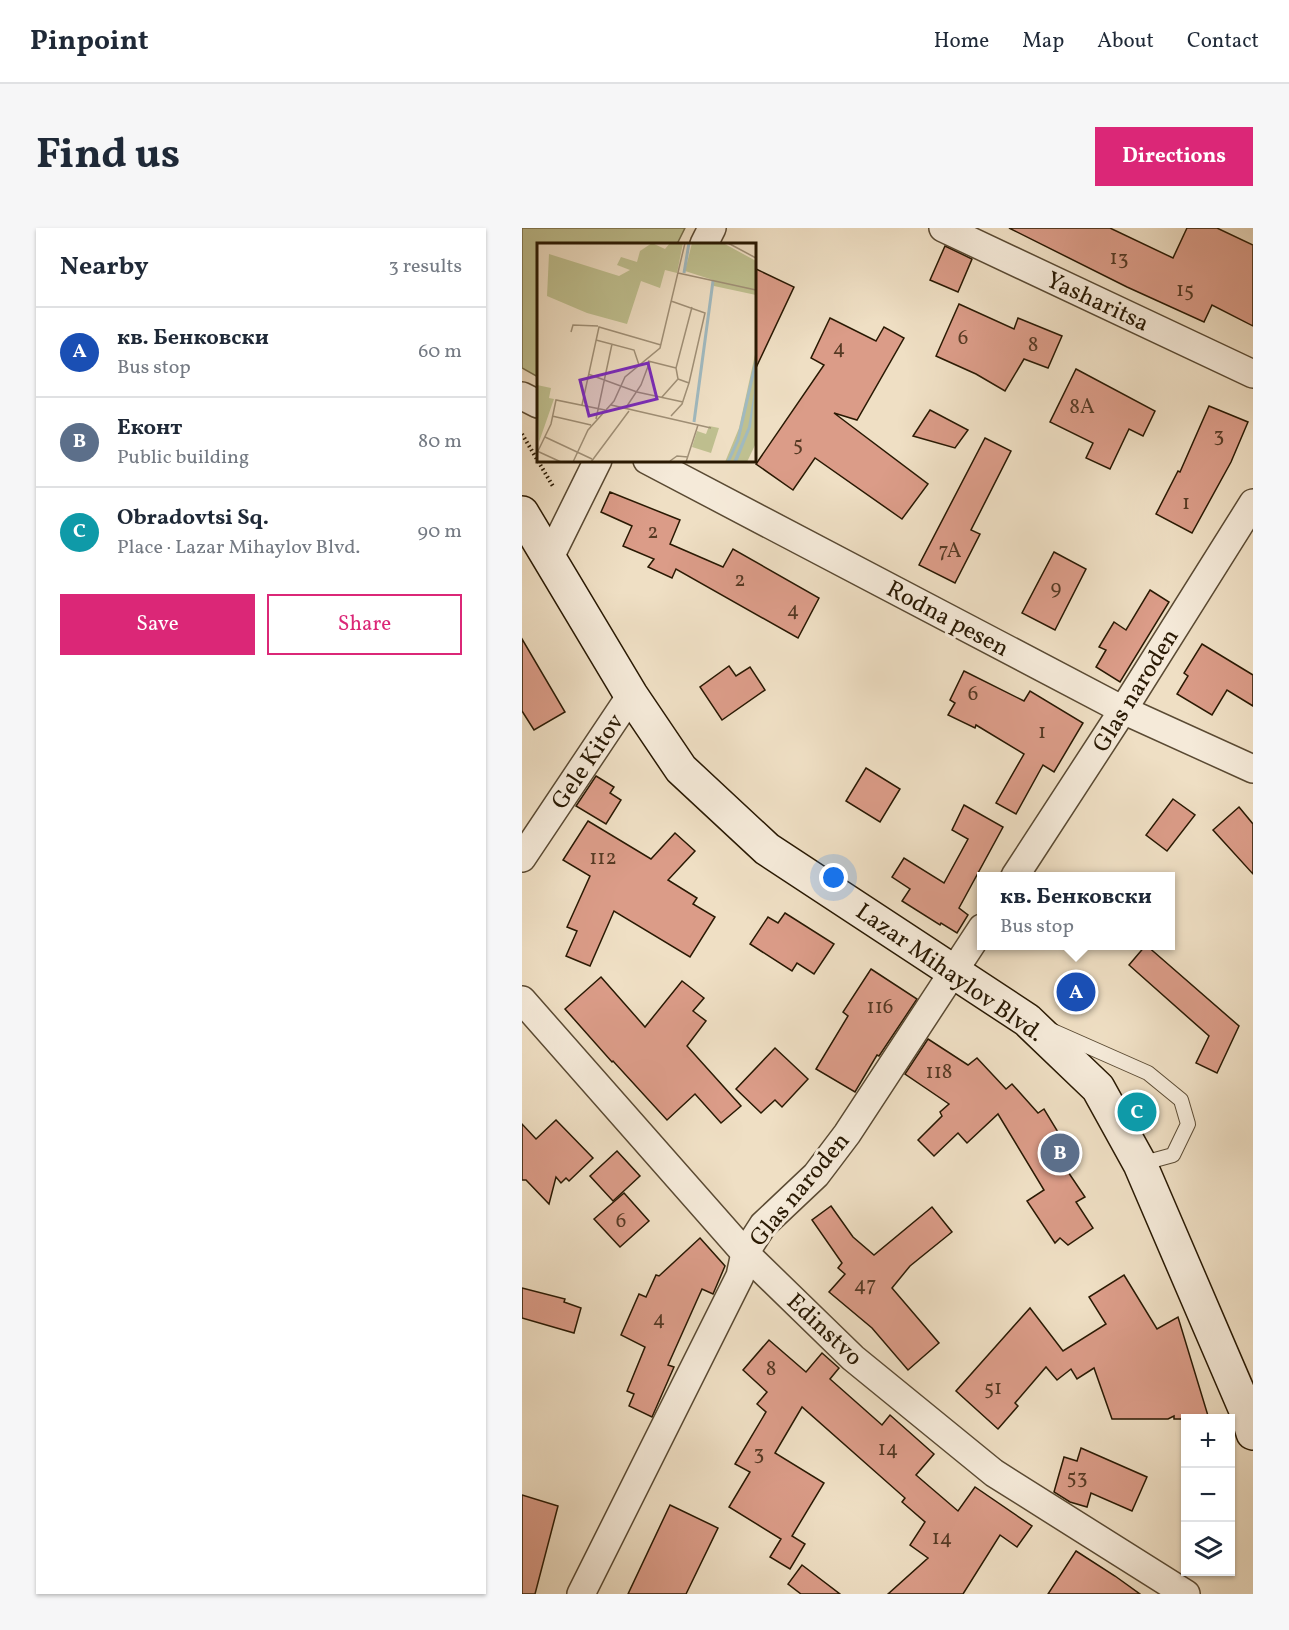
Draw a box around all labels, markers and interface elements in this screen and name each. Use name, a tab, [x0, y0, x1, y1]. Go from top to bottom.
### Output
text: Pinpoint	[30, 22, 148, 61]
text: Home	[934, 27, 989, 56]
text: Map	[1022, 27, 1064, 56]
text: About	[1097, 27, 1154, 56]
text: Contact	[1187, 27, 1259, 56]
text: Find us	[36, 127, 180, 186]
button: Directions	[1095, 127, 1253, 186]
inset map	[537, 243, 756, 462]
house number: 13	[1110, 244, 1128, 273]
text: Nearby	[60, 249, 149, 285]
text: 3 results	[388, 253, 462, 281]
street label: Yasharitsa	[1040, 264, 1154, 341]
house number: 15	[1176, 276, 1194, 305]
text: кв. Бенковски	[117, 323, 269, 354]
house number: 6	[958, 324, 968, 353]
house number: 8	[1028, 331, 1038, 360]
house number: 4	[833, 334, 845, 363]
text: A	[72, 338, 87, 366]
text: 60 m	[418, 338, 462, 366]
text: Bus stop	[117, 354, 191, 382]
house number: 8А	[1069, 393, 1095, 422]
text: Еконт	[117, 413, 182, 444]
house number: 3	[1214, 421, 1224, 450]
text: B	[73, 428, 86, 456]
text: 80 m	[418, 428, 462, 456]
house number: 5	[793, 430, 803, 459]
text: Public building	[117, 444, 249, 472]
house number: 1	[1182, 489, 1190, 518]
text: Obradovtsi Sq.	[117, 503, 269, 534]
text: C	[73, 518, 86, 546]
text: 90 m	[418, 518, 462, 546]
house number: 2	[647, 518, 659, 547]
text: Place · Lazar Mihaylov Blvd.	[117, 534, 360, 562]
house number: 7А	[939, 537, 962, 566]
house number: 2	[734, 566, 746, 595]
street label: Rodna pesen	[880, 573, 1014, 666]
house number: 9	[1051, 574, 1062, 603]
button: Save	[60, 594, 255, 655]
button: Share	[267, 594, 462, 655]
house number: 4	[787, 596, 799, 625]
street label: Glas naroden	[1085, 623, 1188, 759]
house number: 6	[968, 680, 978, 709]
street label: Gele Kitov	[544, 707, 633, 817]
house number: 1	[1038, 718, 1046, 747]
house number: 112	[589, 844, 617, 873]
your location	[819, 863, 848, 892]
popup	[977, 872, 1175, 950]
text: кв. Бенковски	[1000, 882, 1152, 913]
street label: Lazar Mihaylov Blvd.	[848, 896, 1050, 1051]
text: Bus stop	[1000, 913, 1074, 941]
pin: A	[1056, 970, 1096, 1014]
house number: 116	[867, 993, 893, 1022]
house number: 118	[926, 1058, 952, 1087]
pin: C	[1118, 1090, 1156, 1134]
street label: Glas naroden	[742, 1126, 859, 1255]
pin: B	[1040, 1130, 1080, 1176]
house number: 6	[616, 1207, 626, 1236]
house number: 47	[854, 1271, 876, 1300]
street label: Edinstvo	[778, 1286, 869, 1375]
house number: 4	[653, 1305, 665, 1334]
house number: 8	[766, 1355, 776, 1384]
house number: 51	[984, 1374, 1002, 1403]
map controls	[1181, 1414, 1235, 1576]
button: +	[1181, 1414, 1235, 1468]
house number: 14	[878, 1435, 898, 1464]
house number: 3	[754, 1439, 764, 1468]
house number: 53	[1067, 1463, 1087, 1492]
button: −	[1181, 1468, 1235, 1522]
button: layers	[1181, 1522, 1235, 1576]
house number: 14	[932, 1524, 952, 1553]

